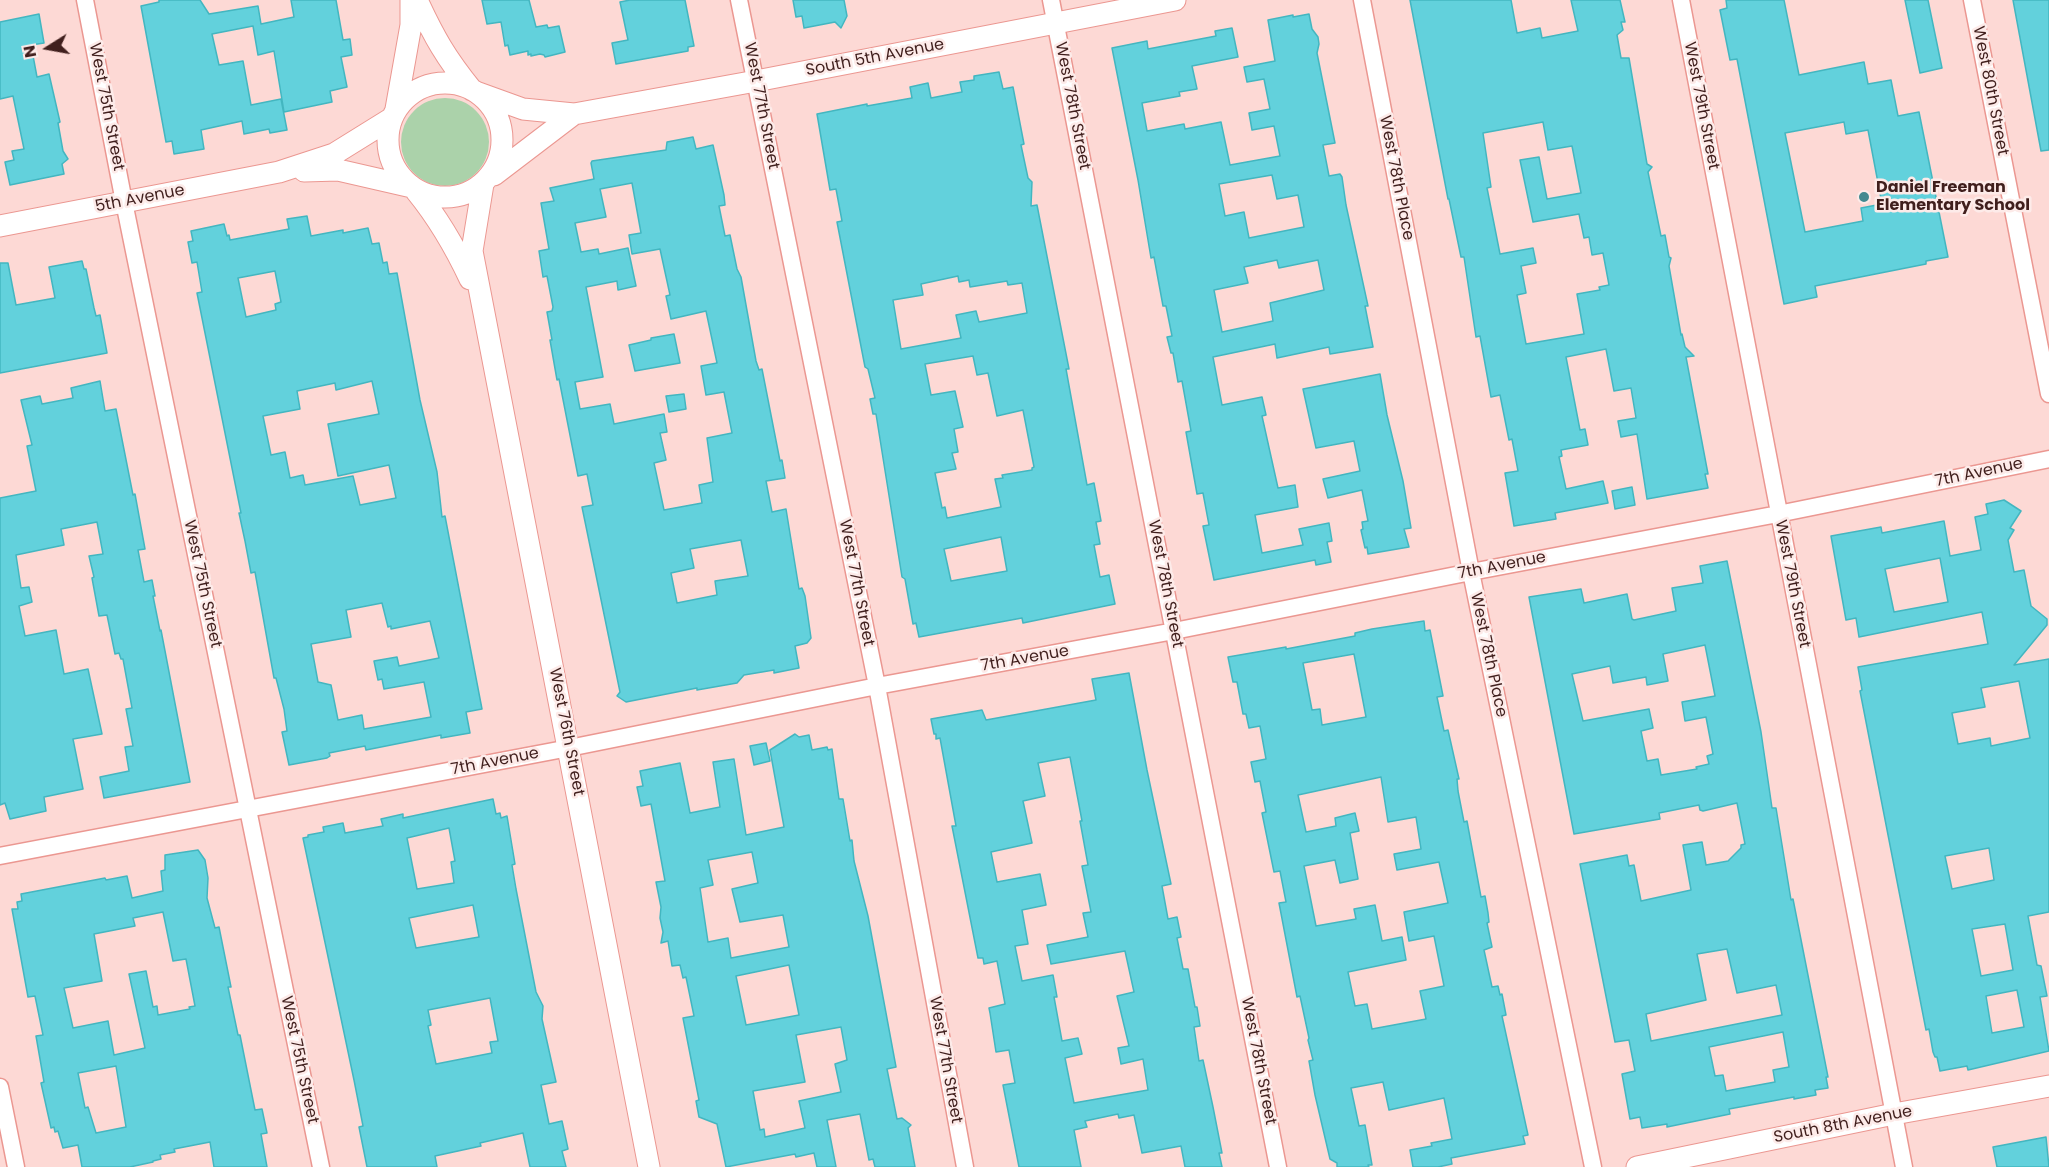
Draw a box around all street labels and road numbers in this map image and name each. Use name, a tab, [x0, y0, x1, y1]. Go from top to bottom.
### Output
street label: West 80th Street	[1968, 25, 2012, 157]
street label: South 5th Avenue	[804, 35, 946, 81]
street label: West 78th Street	[1050, 40, 1094, 172]
street label: West 79th Street	[1679, 40, 1723, 172]
street label: West 75th Street	[84, 41, 128, 173]
street label: West 77th Street	[739, 41, 783, 171]
street label: West 78th Place	[1374, 114, 1418, 242]
street label: 5th Avenue	[94, 181, 186, 217]
street label: 7th Avenue	[1933, 454, 2025, 492]
street label: West 75th Street	[179, 518, 225, 650]
street label: West 77th Street	[834, 518, 878, 648]
street label: West 78th Street	[1143, 518, 1187, 650]
street label: West 79th Street	[1770, 518, 1814, 650]
street label: 7th Avenue	[1456, 548, 1548, 584]
street label: West 78th Place	[1465, 591, 1511, 719]
street label: 7th Avenue	[979, 642, 1071, 676]
street label: West 76th Street	[544, 666, 588, 798]
street label: 7th Avenue	[449, 744, 541, 780]
street label: West 75th Street	[276, 994, 322, 1126]
street label: West 77th Street	[924, 995, 966, 1125]
street label: West 78th Street	[1236, 995, 1280, 1127]
street label: South 8th Avenue	[1772, 1102, 1914, 1148]

